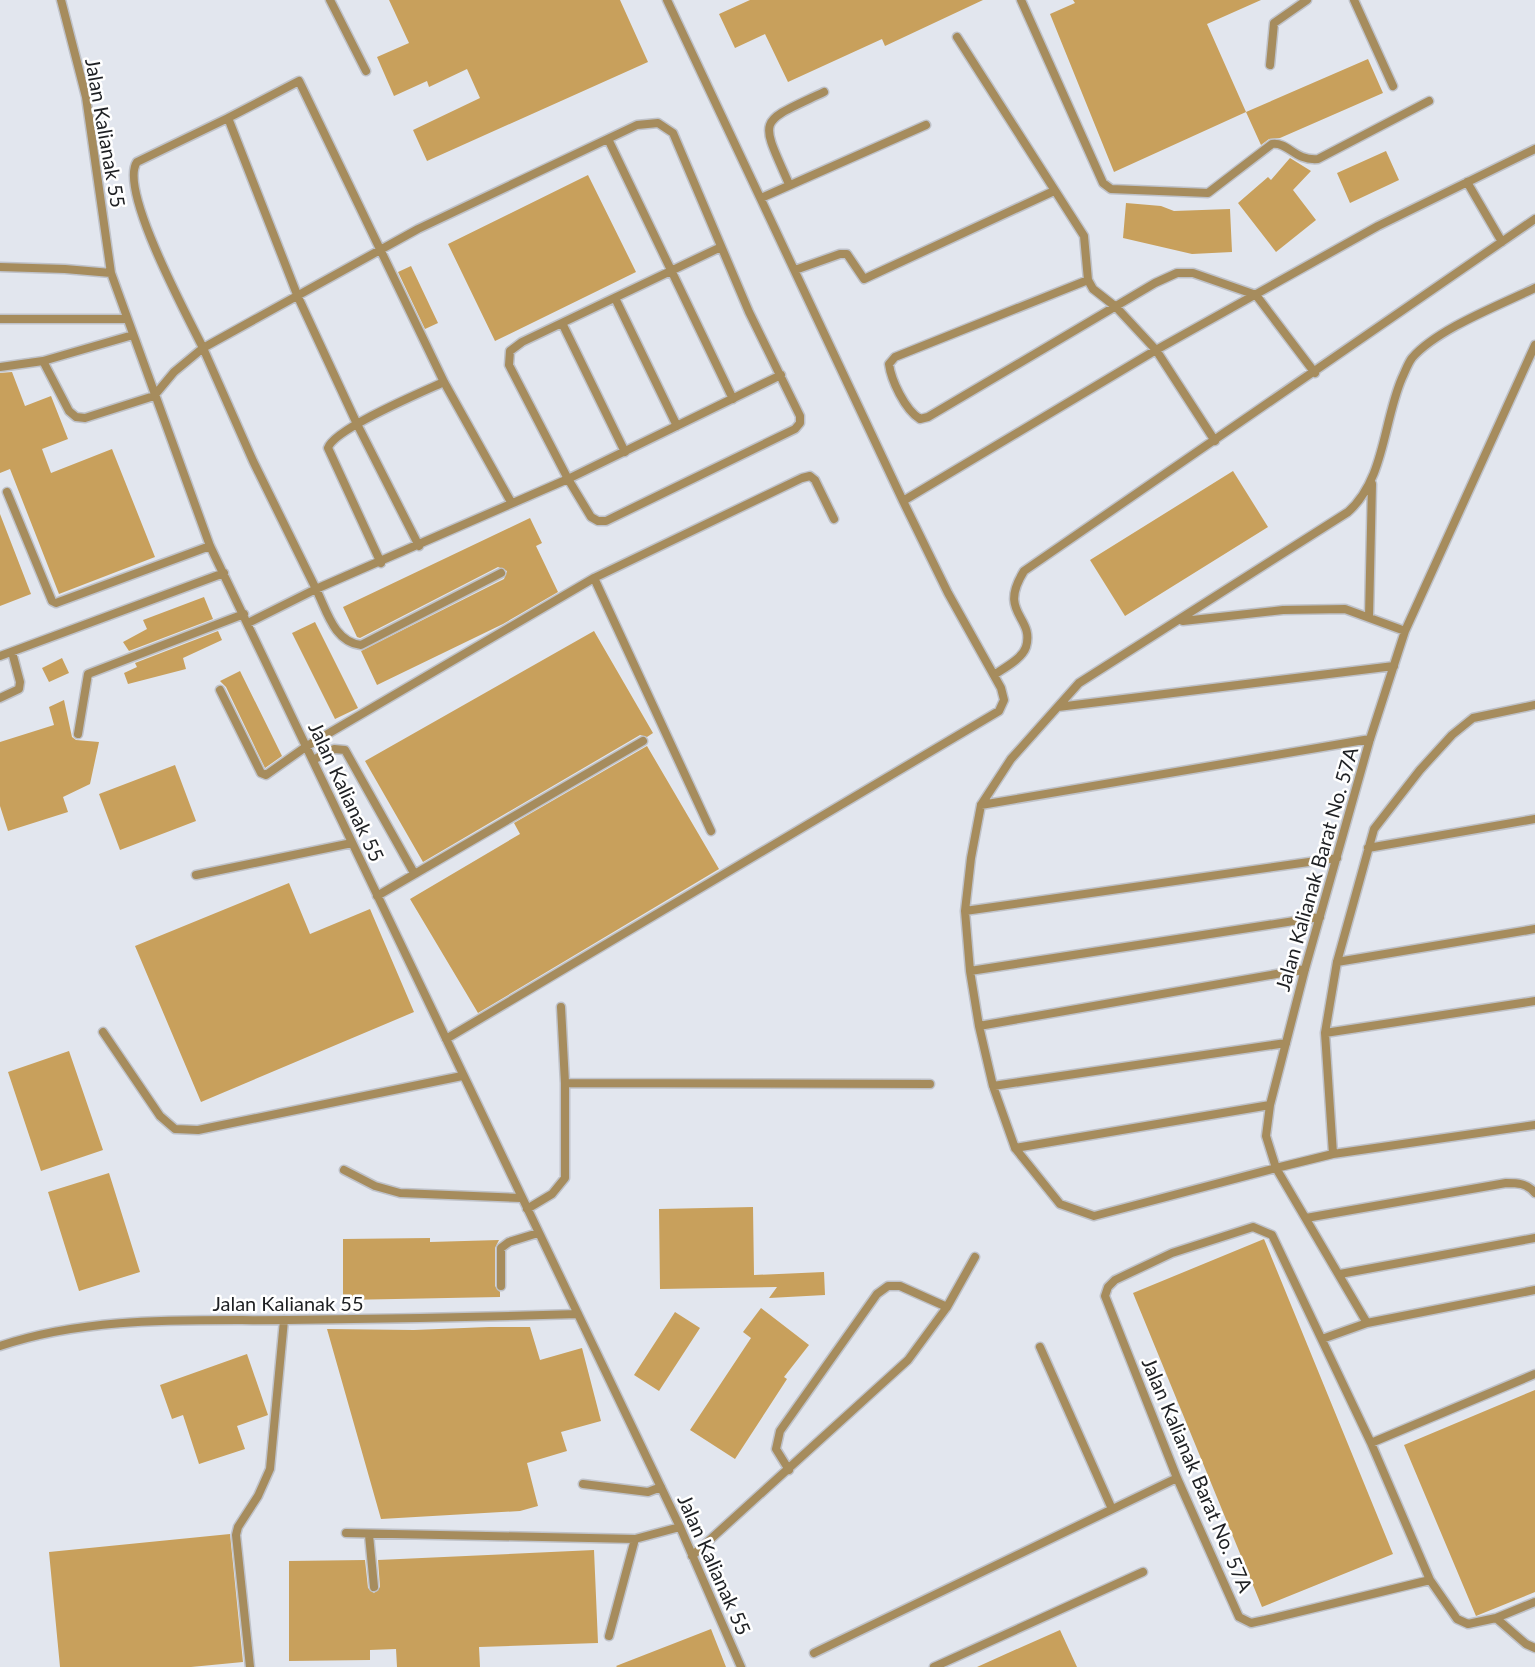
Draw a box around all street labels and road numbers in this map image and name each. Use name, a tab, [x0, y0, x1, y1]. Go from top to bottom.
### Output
street label: Jalan Kalianak 55	[81, 56, 131, 209]
street label: Jalan Kalianak 55	[304, 718, 390, 865]
street label: Jalan Kalianak Barat No. 57A	[1270, 744, 1363, 993]
street label: Jalan Kalianak 55	[212, 1291, 364, 1315]
street label: Jalan Kalianak Barat No. 57A	[1138, 1354, 1259, 1596]
street label: Jalan Kalianak 55	[673, 1491, 757, 1638]

